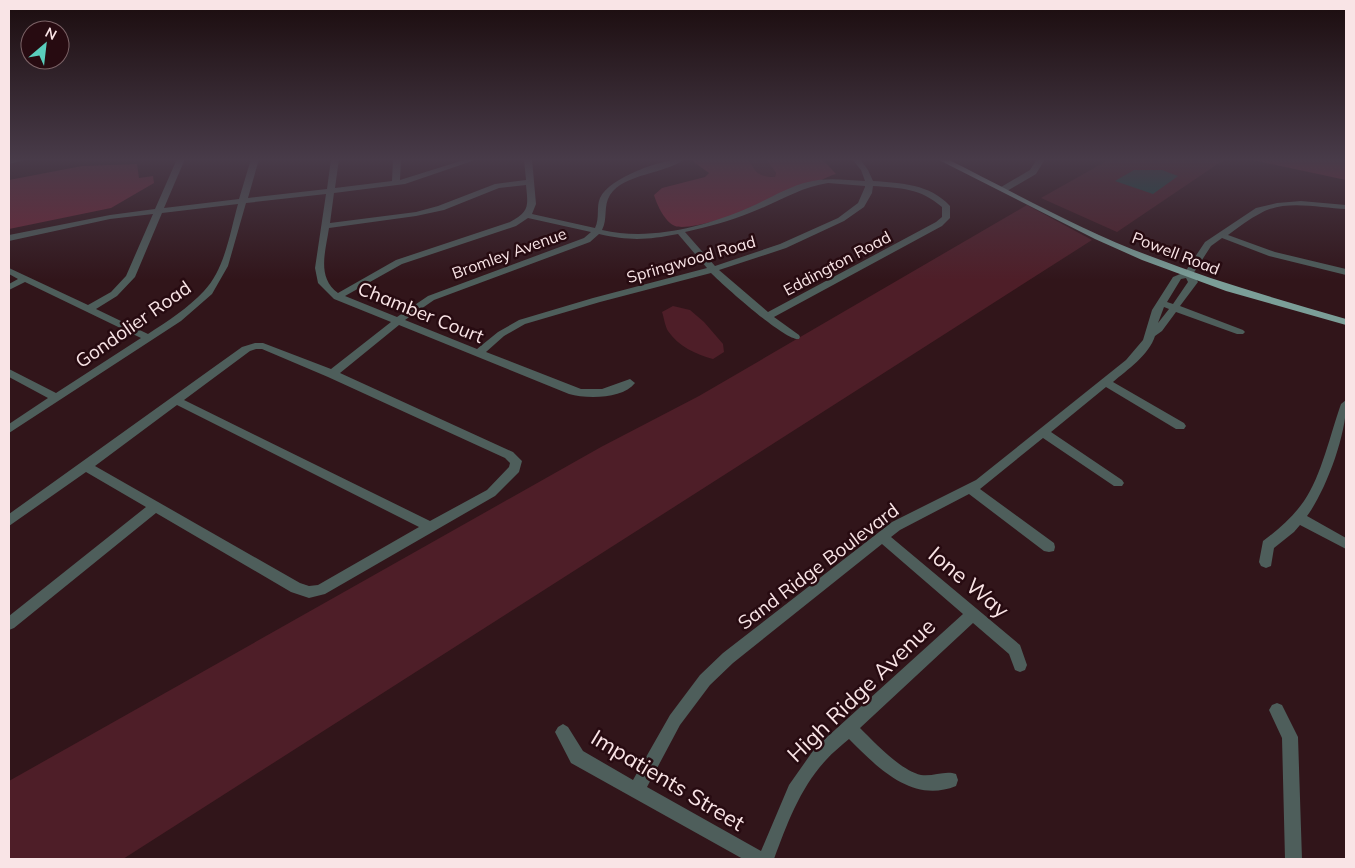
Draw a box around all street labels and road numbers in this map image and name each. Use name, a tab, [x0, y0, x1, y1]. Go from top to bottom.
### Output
street label: Bromley Avenue	[449, 223, 569, 283]
street label: Eddington Road	[780, 226, 894, 300]
street label: Powell Road	[1129, 227, 1223, 279]
street label: Springwood Road	[624, 231, 758, 287]
street label: Gondolier Road	[70, 275, 196, 373]
street label: Chamber Court	[354, 276, 488, 348]
street label: Sand Ridge Boulevard	[733, 498, 903, 634]
street label: Ione Way	[923, 540, 1015, 624]
street label: High Ridge Avenue	[781, 612, 941, 768]
street label: Impatients Street	[586, 723, 750, 837]

